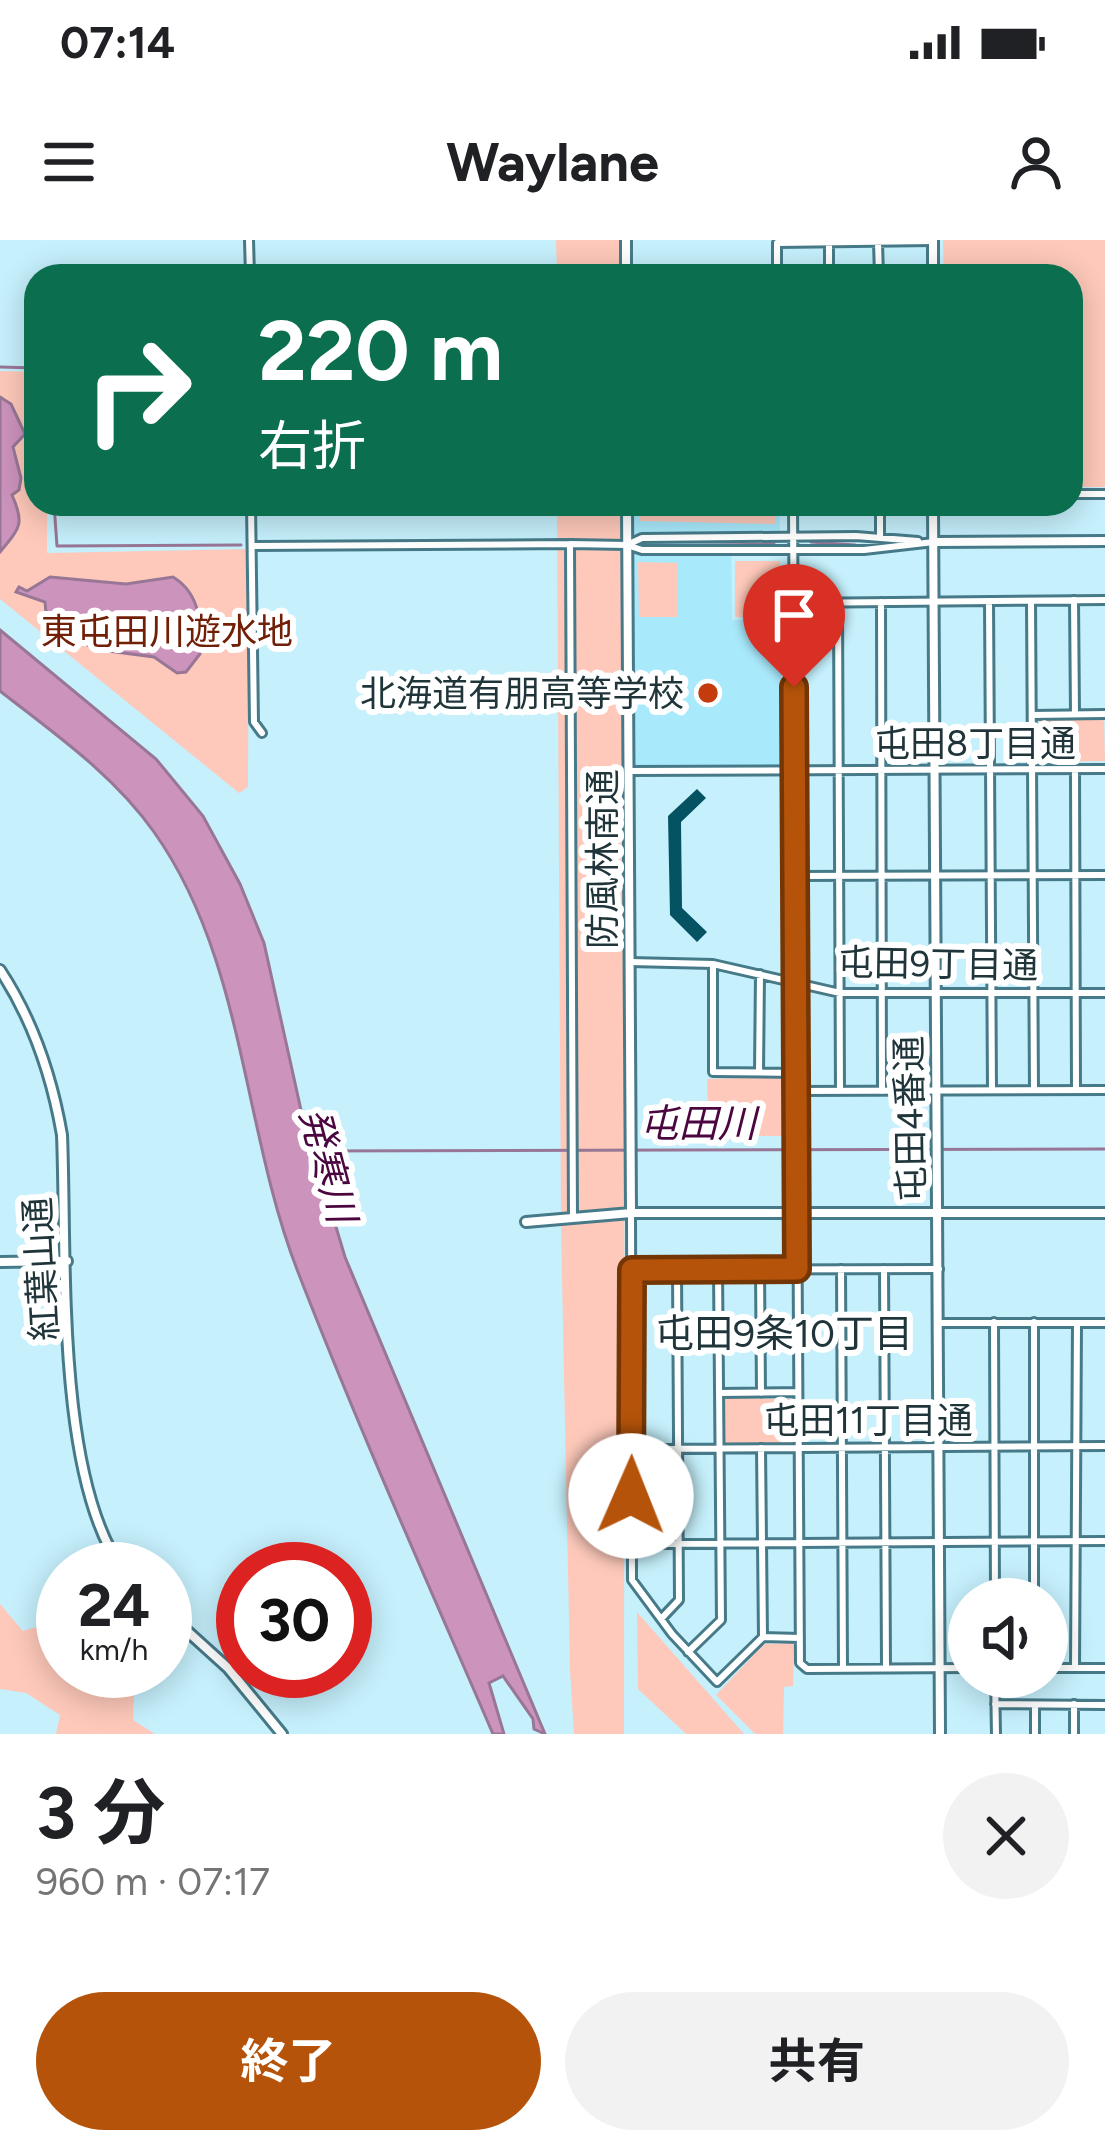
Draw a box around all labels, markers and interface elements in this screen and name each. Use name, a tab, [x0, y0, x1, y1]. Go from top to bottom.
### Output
text: 07:14	[60, 15, 175, 69]
icon: menu	[36, 129, 102, 195]
icon: person	[1003, 129, 1069, 195]
text: Waylane	[446, 130, 659, 195]
text: 220 m	[258, 300, 503, 401]
icon: right	[60, 312, 216, 468]
text: 右折	[258, 414, 366, 479]
pin	[743, 564, 845, 687]
icon: arrive	[761, 582, 827, 648]
park label: 東屯田川遊水地	[41, 610, 293, 653]
place label: 北海道有朋高等学校	[360, 672, 684, 715]
marker: 北海道有朋高等学校	[695, 680, 721, 706]
street label: 屯田8丁目通	[874, 722, 1076, 765]
street label: 防風林南通	[581, 769, 624, 949]
street label: 屯田9丁目通	[837, 941, 1039, 987]
street label: 屯田4番通	[887, 1035, 933, 1203]
water label: 屯田川	[639, 1100, 760, 1147]
water label: 発寒川	[290, 1102, 367, 1231]
street label: 紅葉山通	[16, 1196, 66, 1342]
district label: 屯田9条10丁目	[655, 1310, 913, 1357]
street label: 屯田11丁目通	[763, 1399, 973, 1442]
position arrow	[568, 1433, 694, 1559]
speed limit sign: 30	[216, 1542, 372, 1698]
text: 24	[78, 1569, 150, 1641]
map controls	[948, 1578, 1068, 1698]
button: sound	[948, 1578, 1068, 1698]
text: km/h	[80, 1631, 148, 1668]
text: 3 分	[36, 1770, 165, 1856]
button: close	[943, 1773, 1069, 1899]
text: 960 m · 07:17	[36, 1858, 270, 1905]
button: 終了	[36, 1992, 541, 2130]
button: 共有	[565, 1992, 1069, 2130]

